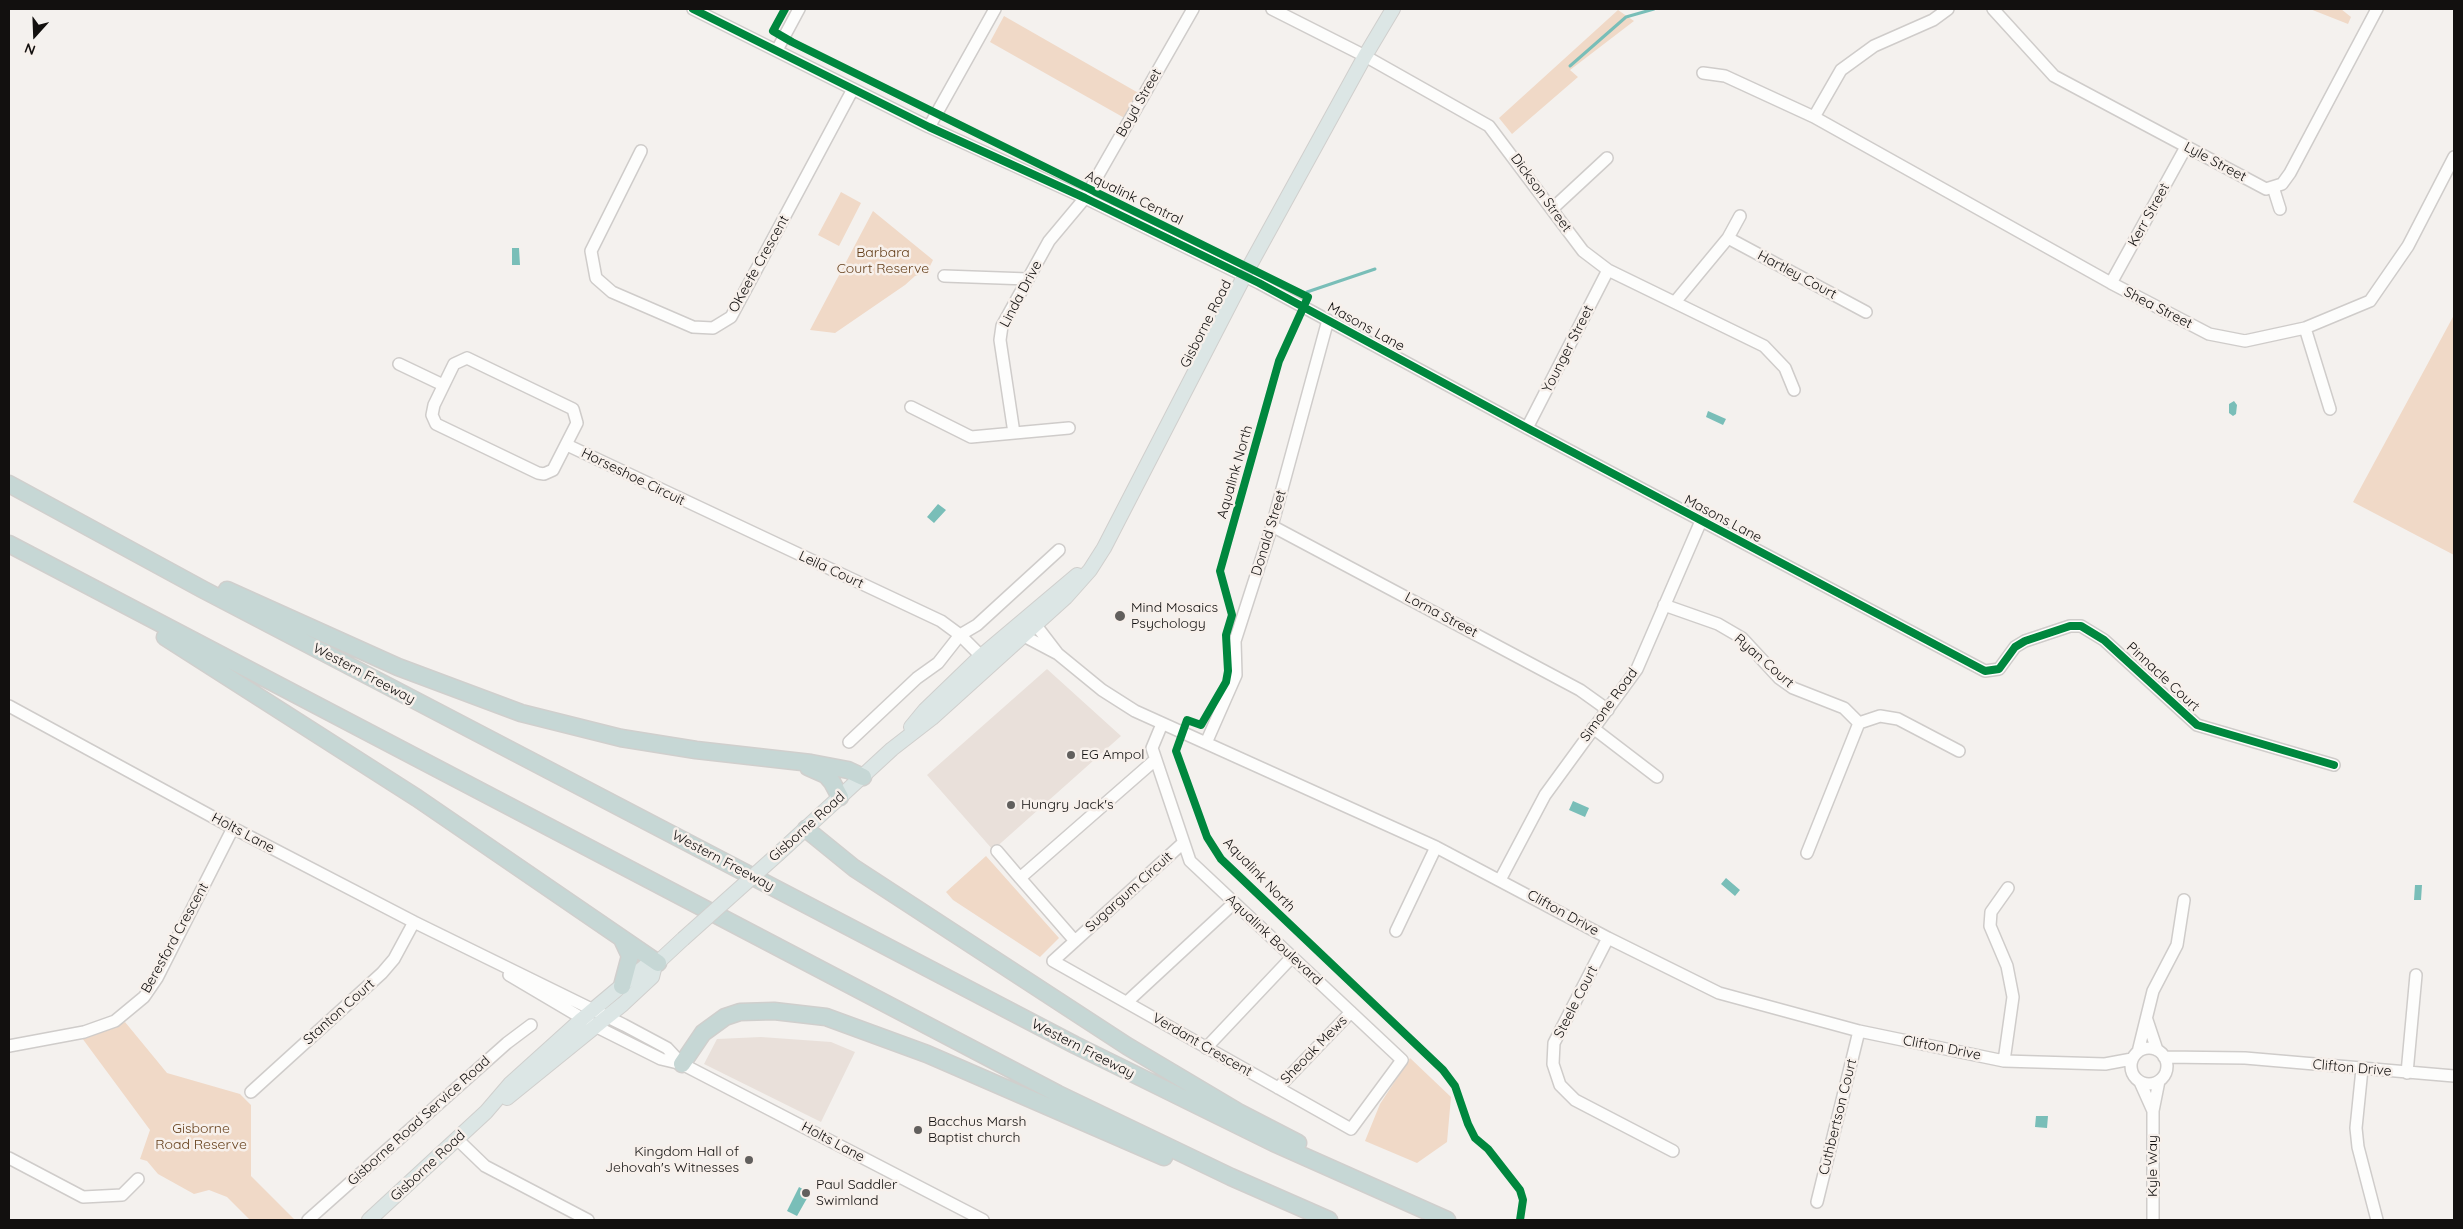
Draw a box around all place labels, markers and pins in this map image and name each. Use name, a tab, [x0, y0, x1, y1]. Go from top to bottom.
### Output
place label: Mind Mosaics Psychology	[1131, 600, 1218, 632]
marker: Mind Mosaics Psychology	[1113, 609, 1127, 623]
place label: EG Ampol	[1081, 747, 1144, 763]
marker: EG Ampol	[1065, 749, 1077, 761]
place label: Hungry Jack's	[1021, 797, 1114, 813]
marker: Hungry Jack's	[1005, 799, 1017, 811]
place label: Bacchus Marsh Baptist church	[928, 1114, 1026, 1146]
marker: Bacchus Marsh Baptist church	[912, 1124, 924, 1136]
place label: Kingdom Hall of Jehovah's Witnesses	[605, 1144, 739, 1176]
marker: Kingdom Hall of Jehovah's Witnesses	[743, 1154, 755, 1166]
place label: Paul Saddler Swimland	[816, 1177, 897, 1210]
marker: Paul Saddler Swimland	[800, 1187, 812, 1199]

